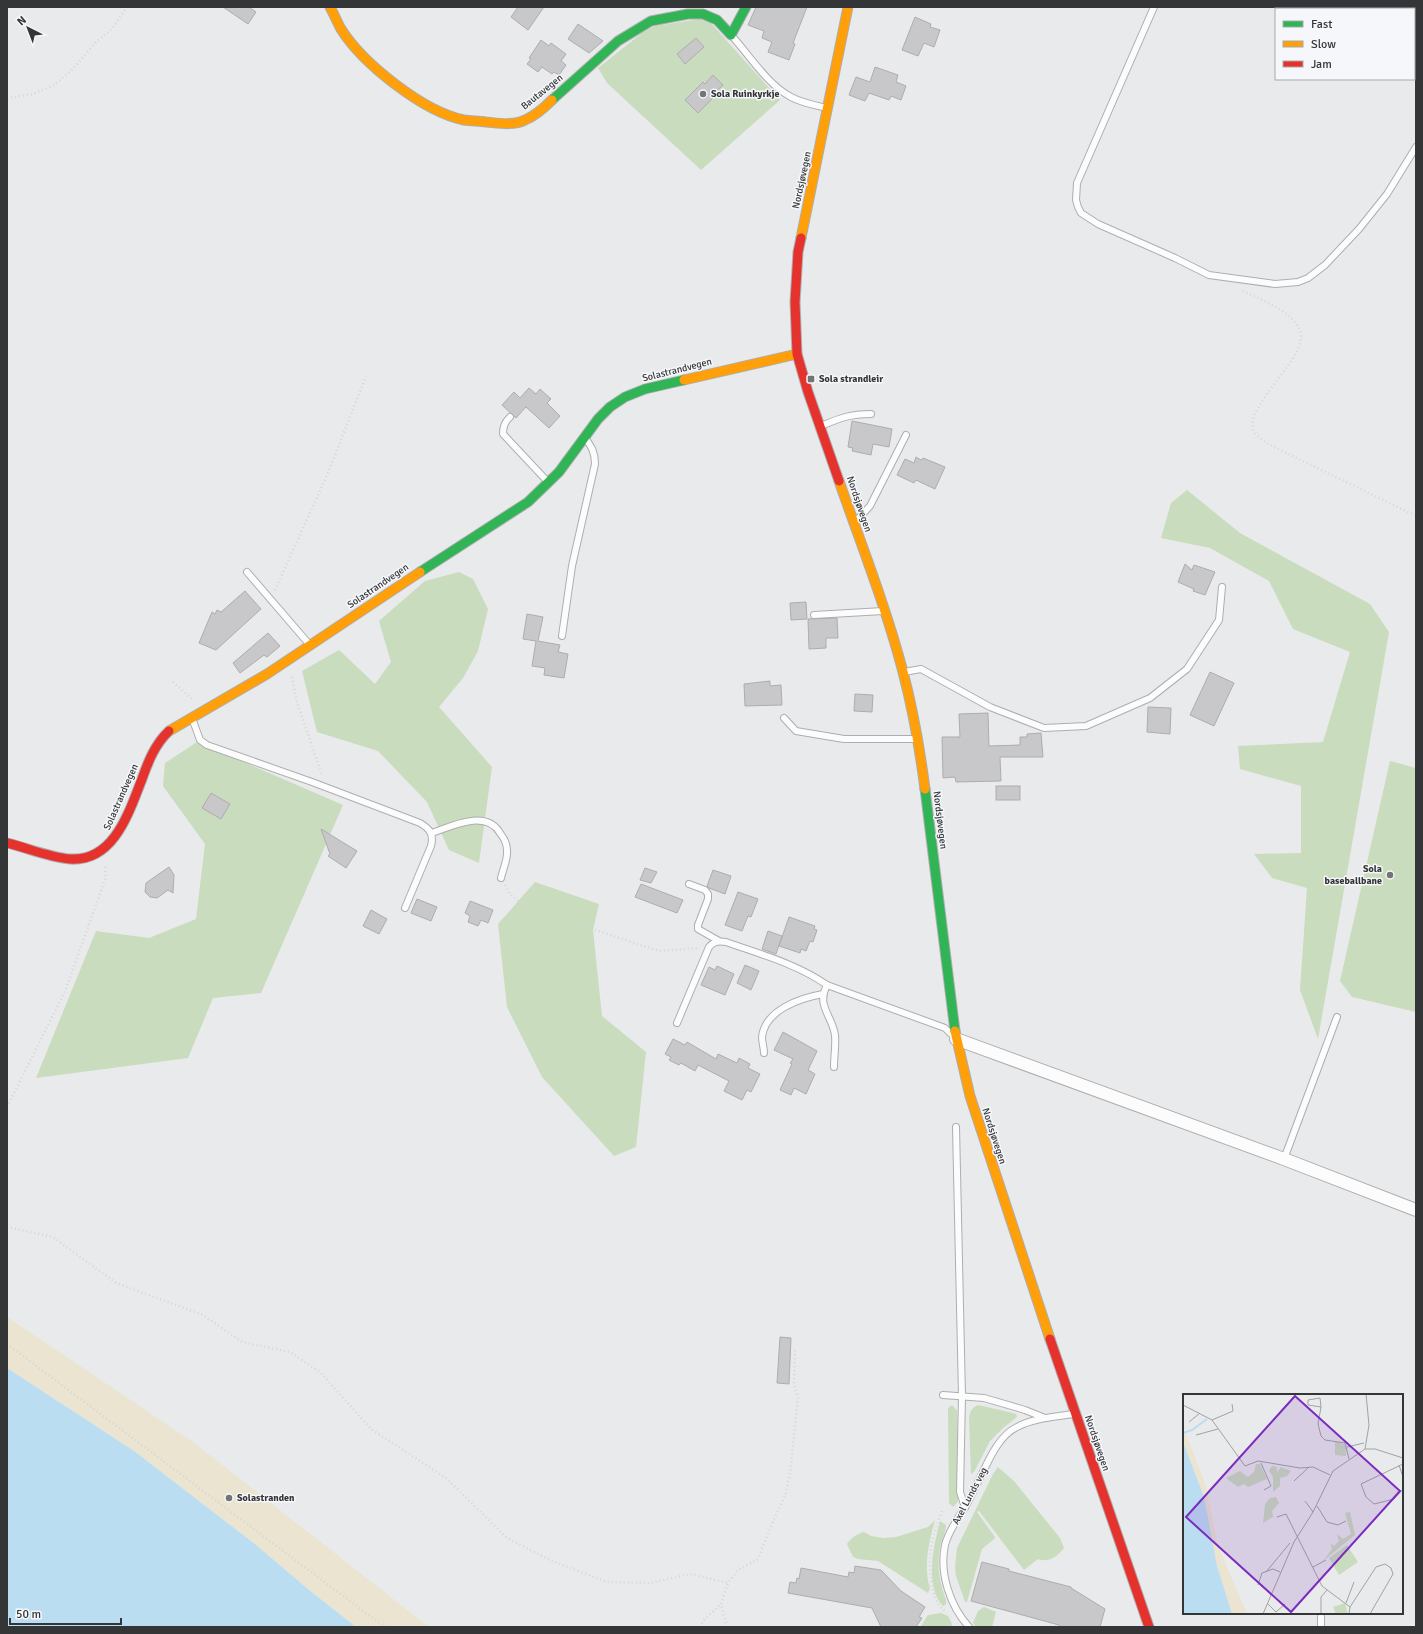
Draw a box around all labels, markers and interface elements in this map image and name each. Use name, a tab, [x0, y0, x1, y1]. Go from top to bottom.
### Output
north arrow	[8, 8, 48, 48]
legend	[1275, 8, 1415, 80]
text: N	[14, 14, 29, 28]
text: Fast	[1311, 17, 1332, 32]
text: Slow	[1311, 37, 1336, 52]
text: Jam	[1311, 57, 1332, 72]
street label: Bautavegen	[519, 72, 565, 112]
place label: Sola Ruinkyrkje	[711, 88, 780, 100]
marker: Sola Ruinkyrkje	[698, 89, 708, 99]
street label: Nordsjøvegen	[790, 150, 814, 210]
street label: Solastrandvegen	[641, 356, 713, 384]
place label: Sola strandleir	[819, 373, 883, 385]
marker: Sola strandleir	[806, 374, 816, 384]
street label: Nordsjøvegen	[844, 474, 874, 534]
street label: Solastrandvegen	[345, 561, 411, 611]
street label: Solastrandvegen	[101, 762, 141, 832]
street label: Nordsjøvegen	[930, 790, 950, 850]
place label: Sola baseballbane	[1325, 863, 1382, 887]
marker: Sola baseballbane	[1385, 870, 1395, 880]
street label: Nordsjøvegen	[979, 1106, 1009, 1166]
inset map	[1183, 1394, 1403, 1614]
street label: Nordsjøvegen	[1082, 1413, 1112, 1473]
street label: Axel Lunds veg	[950, 1465, 990, 1527]
place label: Solastranden	[237, 1492, 295, 1504]
marker: Solastranden	[224, 1493, 234, 1503]
scale bar	[10, 1600, 121, 1626]
text: 50 m	[16, 1607, 41, 1622]

